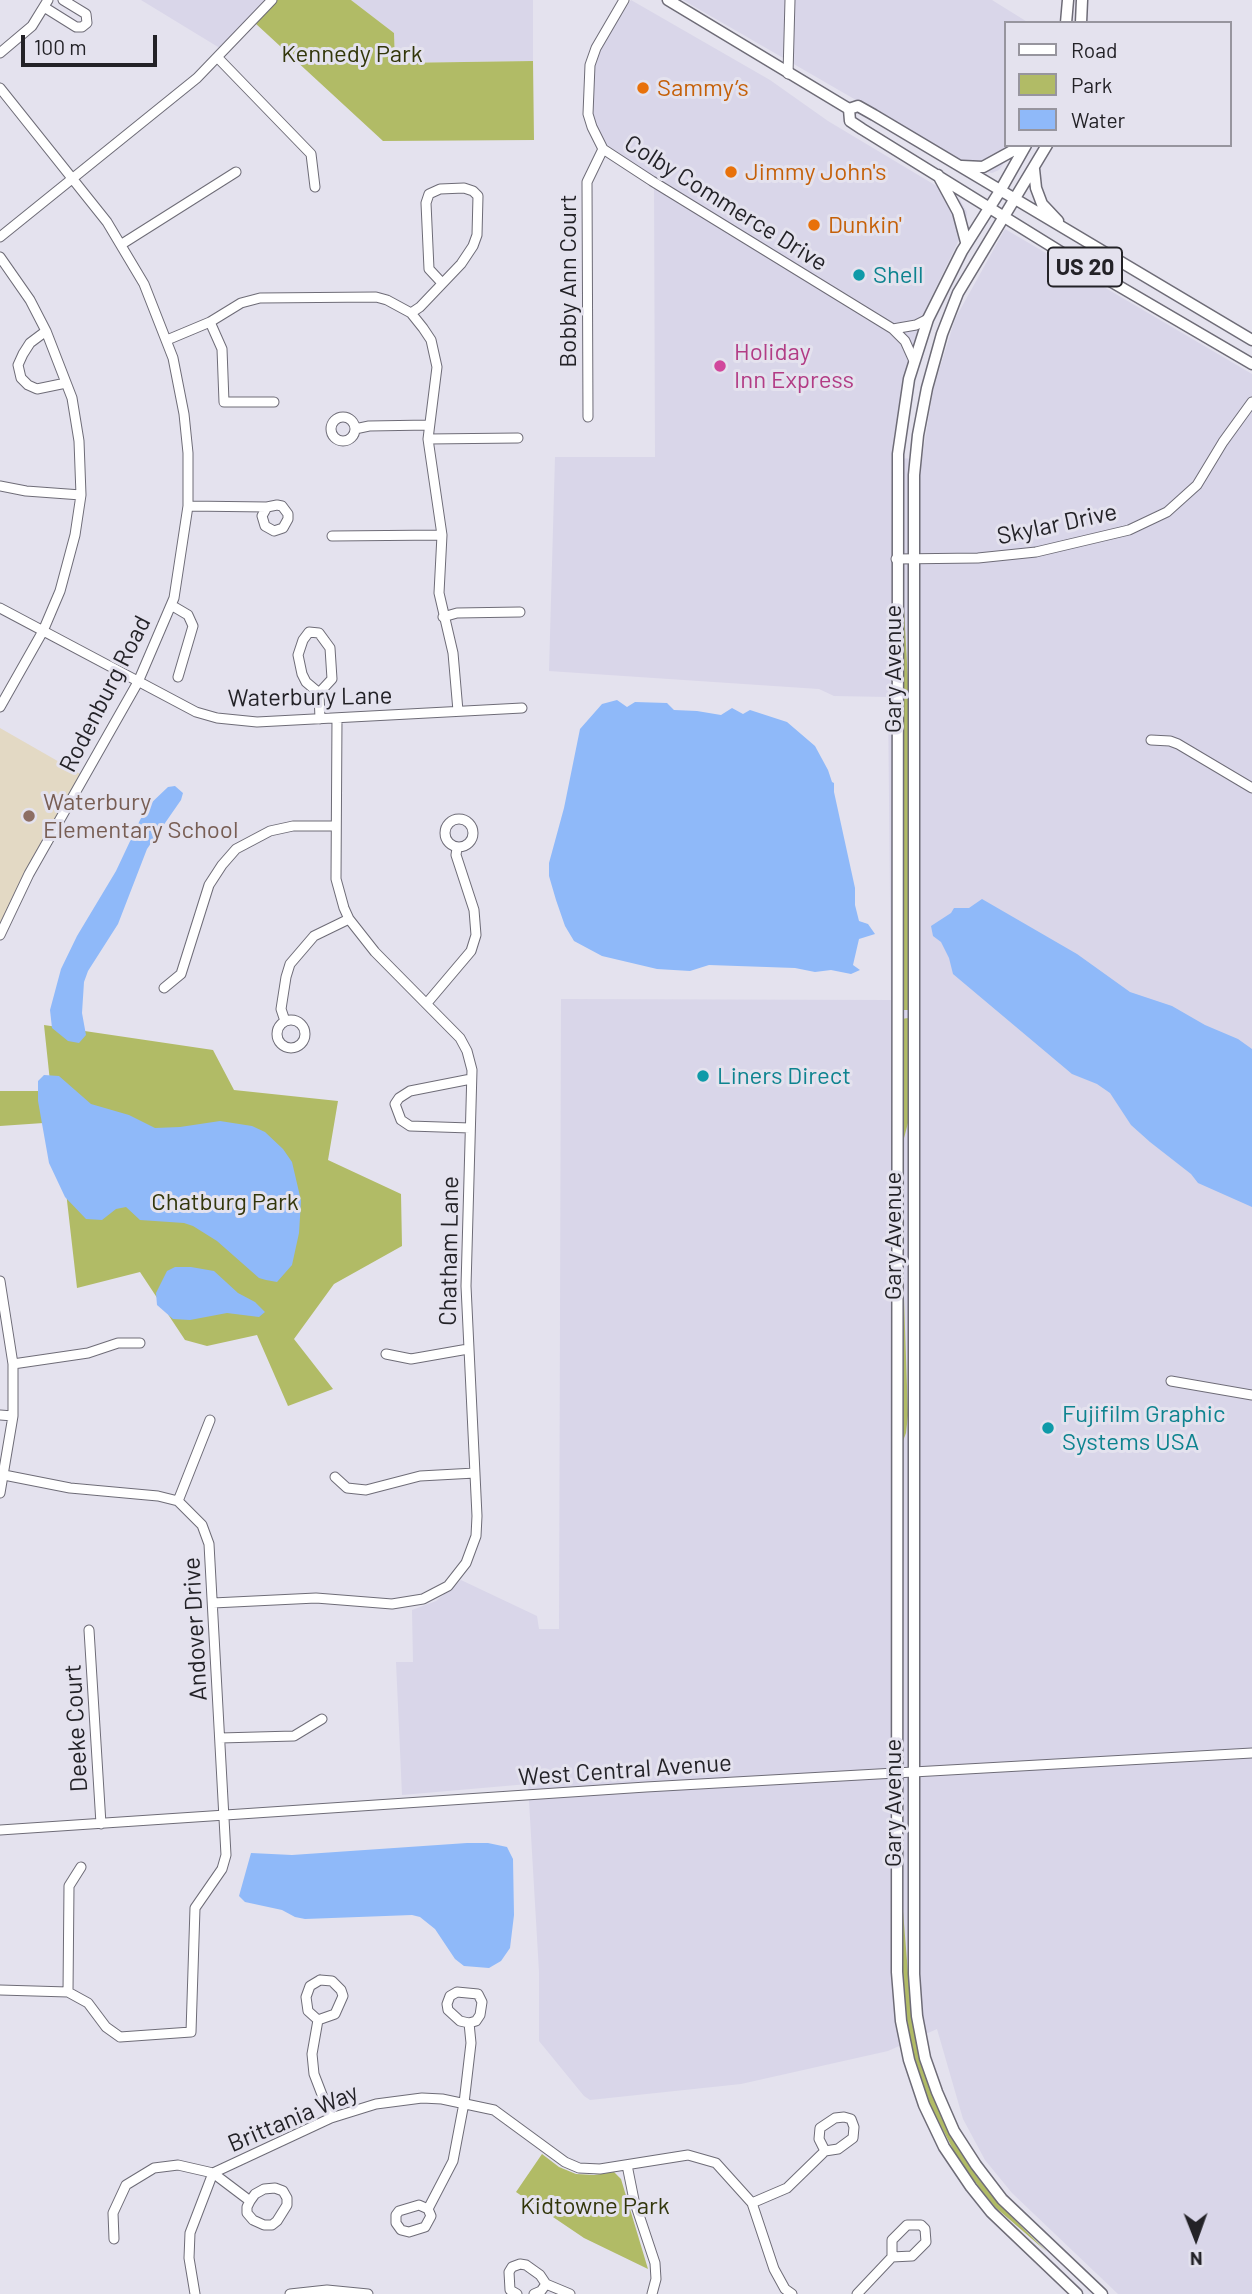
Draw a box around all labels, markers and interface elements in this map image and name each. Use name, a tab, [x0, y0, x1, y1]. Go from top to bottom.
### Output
scale bar	[24, 21, 161, 65]
legend	[1004, 21, 1231, 147]
text: 100 m	[34, 34, 87, 59]
text: Road	[1071, 37, 1117, 62]
park label: Kennedy Park	[281, 40, 423, 68]
text: Park	[1071, 72, 1112, 97]
place label: Sammy’s	[657, 74, 749, 102]
marker: Sammy’s	[635, 80, 651, 96]
text: Water	[1071, 107, 1125, 132]
street label: Colby Commerce Drive	[619, 129, 833, 277]
place label: Jimmy John's	[745, 158, 886, 186]
marker: Jimmy John's	[723, 164, 739, 180]
street label: Bobby Ann Court	[554, 194, 582, 368]
place label: Dunkin'	[828, 211, 902, 239]
marker: Dunkin'	[806, 217, 822, 233]
road number: US 20	[1048, 248, 1122, 286]
place label: Shell	[873, 261, 924, 289]
marker: Shell	[851, 267, 867, 283]
place label: Holiday Inn Express	[734, 338, 854, 394]
marker: Holiday Inn Express	[712, 358, 728, 374]
street label: Skylar Drive	[994, 497, 1120, 551]
street label: Gary Avenue	[879, 605, 907, 733]
street label: Rodenburg Road	[53, 611, 157, 777]
street label: Waterbury Lane	[227, 681, 393, 713]
place label: Waterbury Elementary School	[43, 788, 238, 844]
marker: Waterbury Elementary School	[21, 808, 37, 824]
place label: Liners Direct	[717, 1062, 851, 1090]
marker: Liners Direct	[695, 1068, 711, 1084]
street label: Gary Avenue	[879, 1172, 907, 1300]
street label: Chatham Lane	[433, 1176, 465, 1326]
park label: Chatburg Park	[151, 1188, 299, 1216]
place label: Fujifilm Graphic Systems USA	[1062, 1400, 1225, 1456]
marker: Fujifilm Graphic Systems USA	[1040, 1420, 1056, 1436]
street label: Andover Drive	[177, 1556, 213, 1702]
street label: Deeke Court	[58, 1663, 94, 1793]
street label: Gary Avenue	[879, 1739, 907, 1867]
street label: West Central Avenue	[517, 1748, 733, 1792]
street label: Brittania Way	[223, 2078, 363, 2158]
park label: Kidtowne Park	[520, 2192, 670, 2220]
north arrow	[1161, 2203, 1231, 2273]
text: N	[1190, 2248, 1203, 2271]

